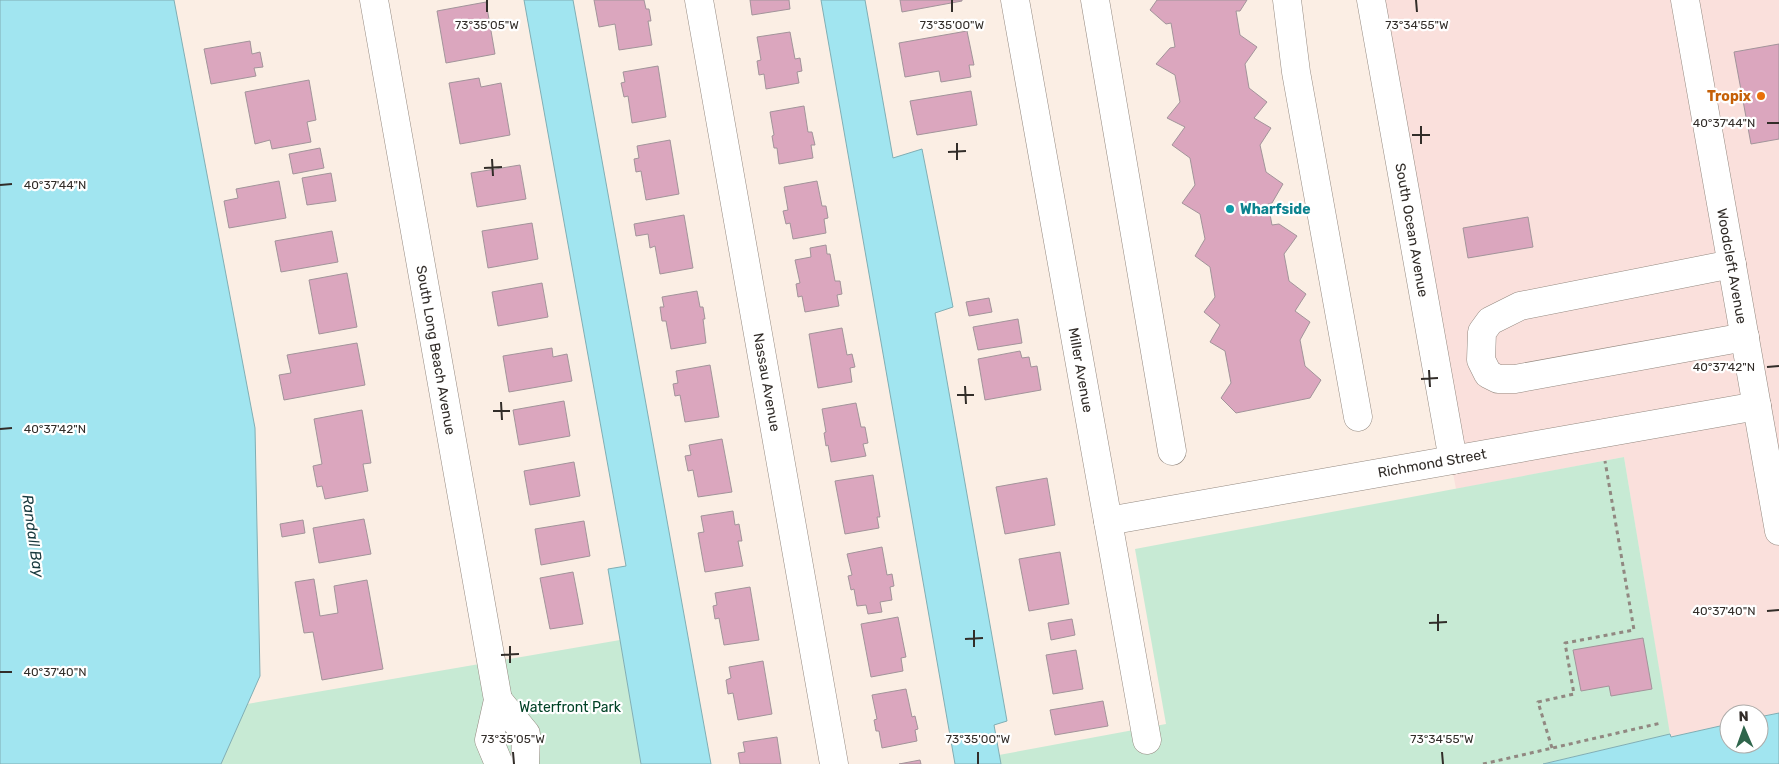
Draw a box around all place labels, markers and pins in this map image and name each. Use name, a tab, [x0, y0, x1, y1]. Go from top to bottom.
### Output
place label: Tropix	[1707, 88, 1752, 105]
marker: Tropix	[1755, 90, 1767, 102]
place label: Wharfside	[1240, 201, 1310, 218]
marker: Wharfside	[1224, 203, 1236, 215]

